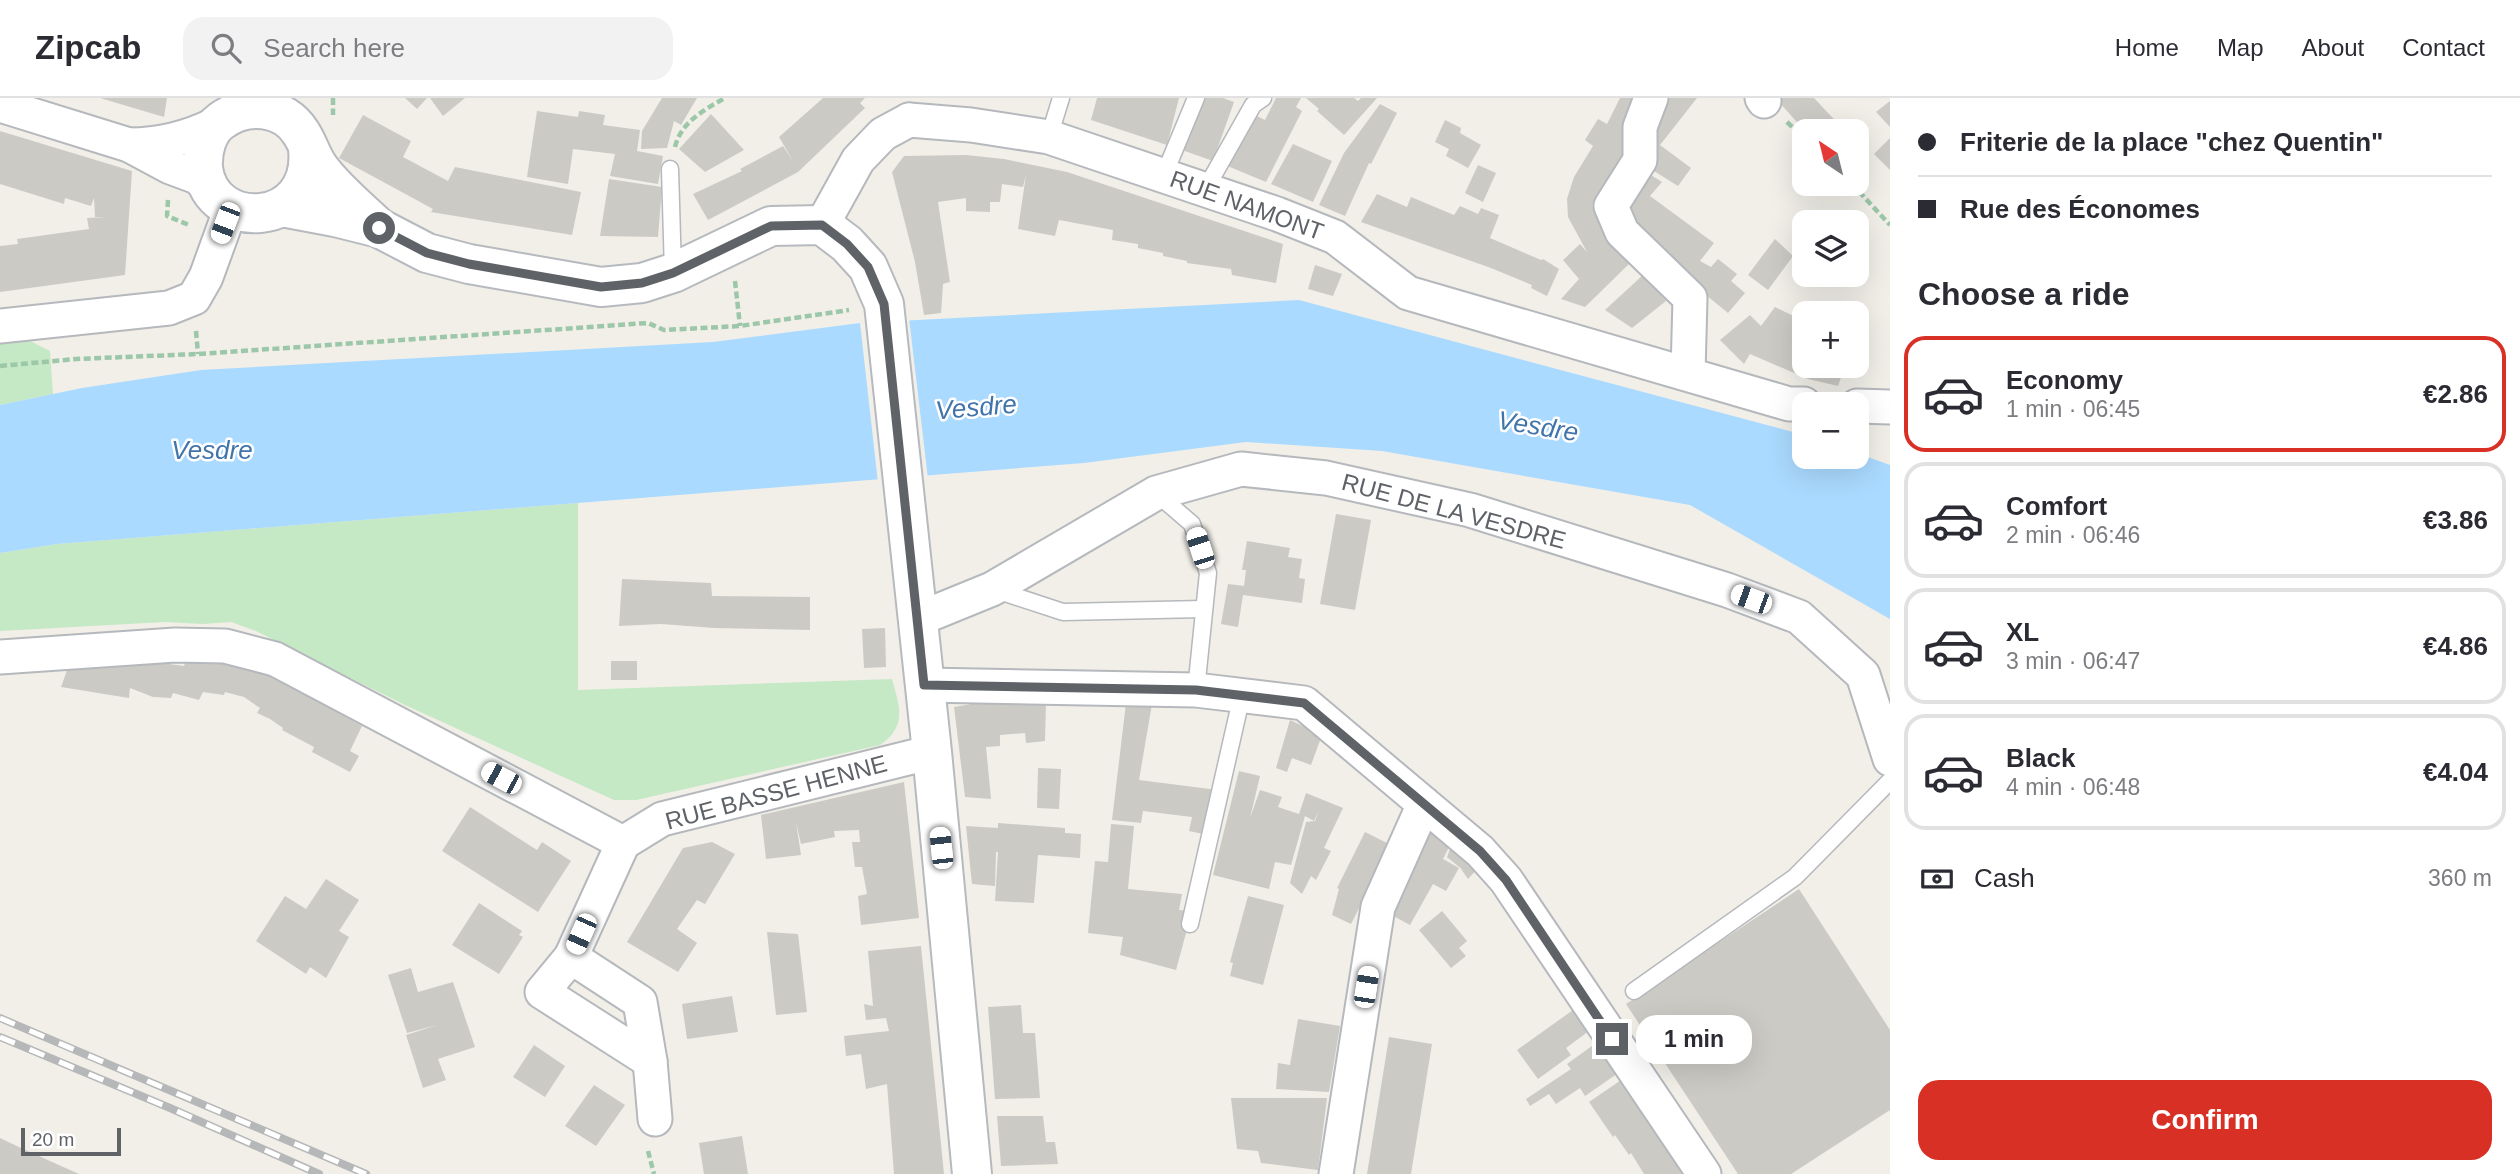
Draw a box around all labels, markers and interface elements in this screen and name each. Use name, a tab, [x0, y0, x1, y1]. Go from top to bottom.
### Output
search box	[183, 17, 673, 80]
text: Zipcab	[35, 29, 141, 66]
icon: search	[207, 29, 245, 67]
text: Search here	[263, 33, 405, 63]
text: Home	[2115, 34, 2179, 61]
text: Map	[2217, 34, 2264, 61]
text: About	[2302, 34, 2364, 61]
text: Contact	[2402, 34, 2485, 61]
north arrow	[1792, 119, 1869, 196]
map controls	[1792, 119, 1869, 469]
text: Friterie de la place "chez Quentin"	[1960, 127, 2383, 157]
street label: RUE NAMONT	[1167, 165, 1328, 245]
text: Rue des Économes	[1960, 194, 2200, 224]
car	[208, 200, 243, 246]
button: layers	[1792, 210, 1869, 287]
route start	[363, 212, 395, 244]
text: Choose a ride	[1918, 276, 2130, 312]
button: +	[1792, 301, 1869, 378]
icon: car	[1922, 363, 1985, 426]
text: Economy	[2006, 365, 2123, 395]
text: €2.86	[2423, 379, 2488, 409]
water label: Vesdre	[934, 389, 1018, 425]
button: −	[1792, 392, 1869, 469]
text: 1 min · 06:45	[2006, 396, 2140, 422]
water label: Vesdre	[1495, 405, 1581, 447]
water label: Vesdre	[171, 435, 253, 465]
street label: RUE DE LA VESDRE	[1339, 468, 1569, 554]
icon: car	[1922, 489, 1985, 552]
text: Comfort	[2006, 491, 2107, 521]
text: €3.86	[2423, 505, 2488, 535]
text: 2 min · 06:46	[2006, 522, 2140, 548]
car	[1184, 525, 1217, 571]
car	[1728, 582, 1775, 616]
icon: car	[1922, 615, 1985, 678]
text: XL	[2006, 617, 2039, 647]
text: €4.86	[2423, 631, 2488, 661]
text: 3 min · 06:47	[2006, 648, 2140, 674]
icon: car	[1922, 741, 1985, 804]
text: Black	[2006, 743, 2075, 773]
street label: RUE BASSE HENNE	[662, 749, 890, 835]
text: €4.04	[2423, 757, 2488, 787]
car	[478, 759, 525, 797]
text: 4 min · 06:48	[2006, 774, 2140, 800]
car	[929, 826, 954, 870]
icon: cash	[1918, 860, 1956, 898]
text: Cash	[1974, 863, 2035, 893]
text: 360 m	[2428, 865, 2492, 891]
car	[563, 911, 600, 957]
car	[1353, 965, 1380, 1009]
callout: 1 min	[1636, 1014, 1752, 1063]
route end	[1596, 1023, 1628, 1055]
text: 1 min	[1664, 1026, 1724, 1052]
button: Confirm	[1918, 1080, 2492, 1160]
scale bar	[21, 1125, 121, 1157]
text: 20 m	[32, 1129, 74, 1150]

